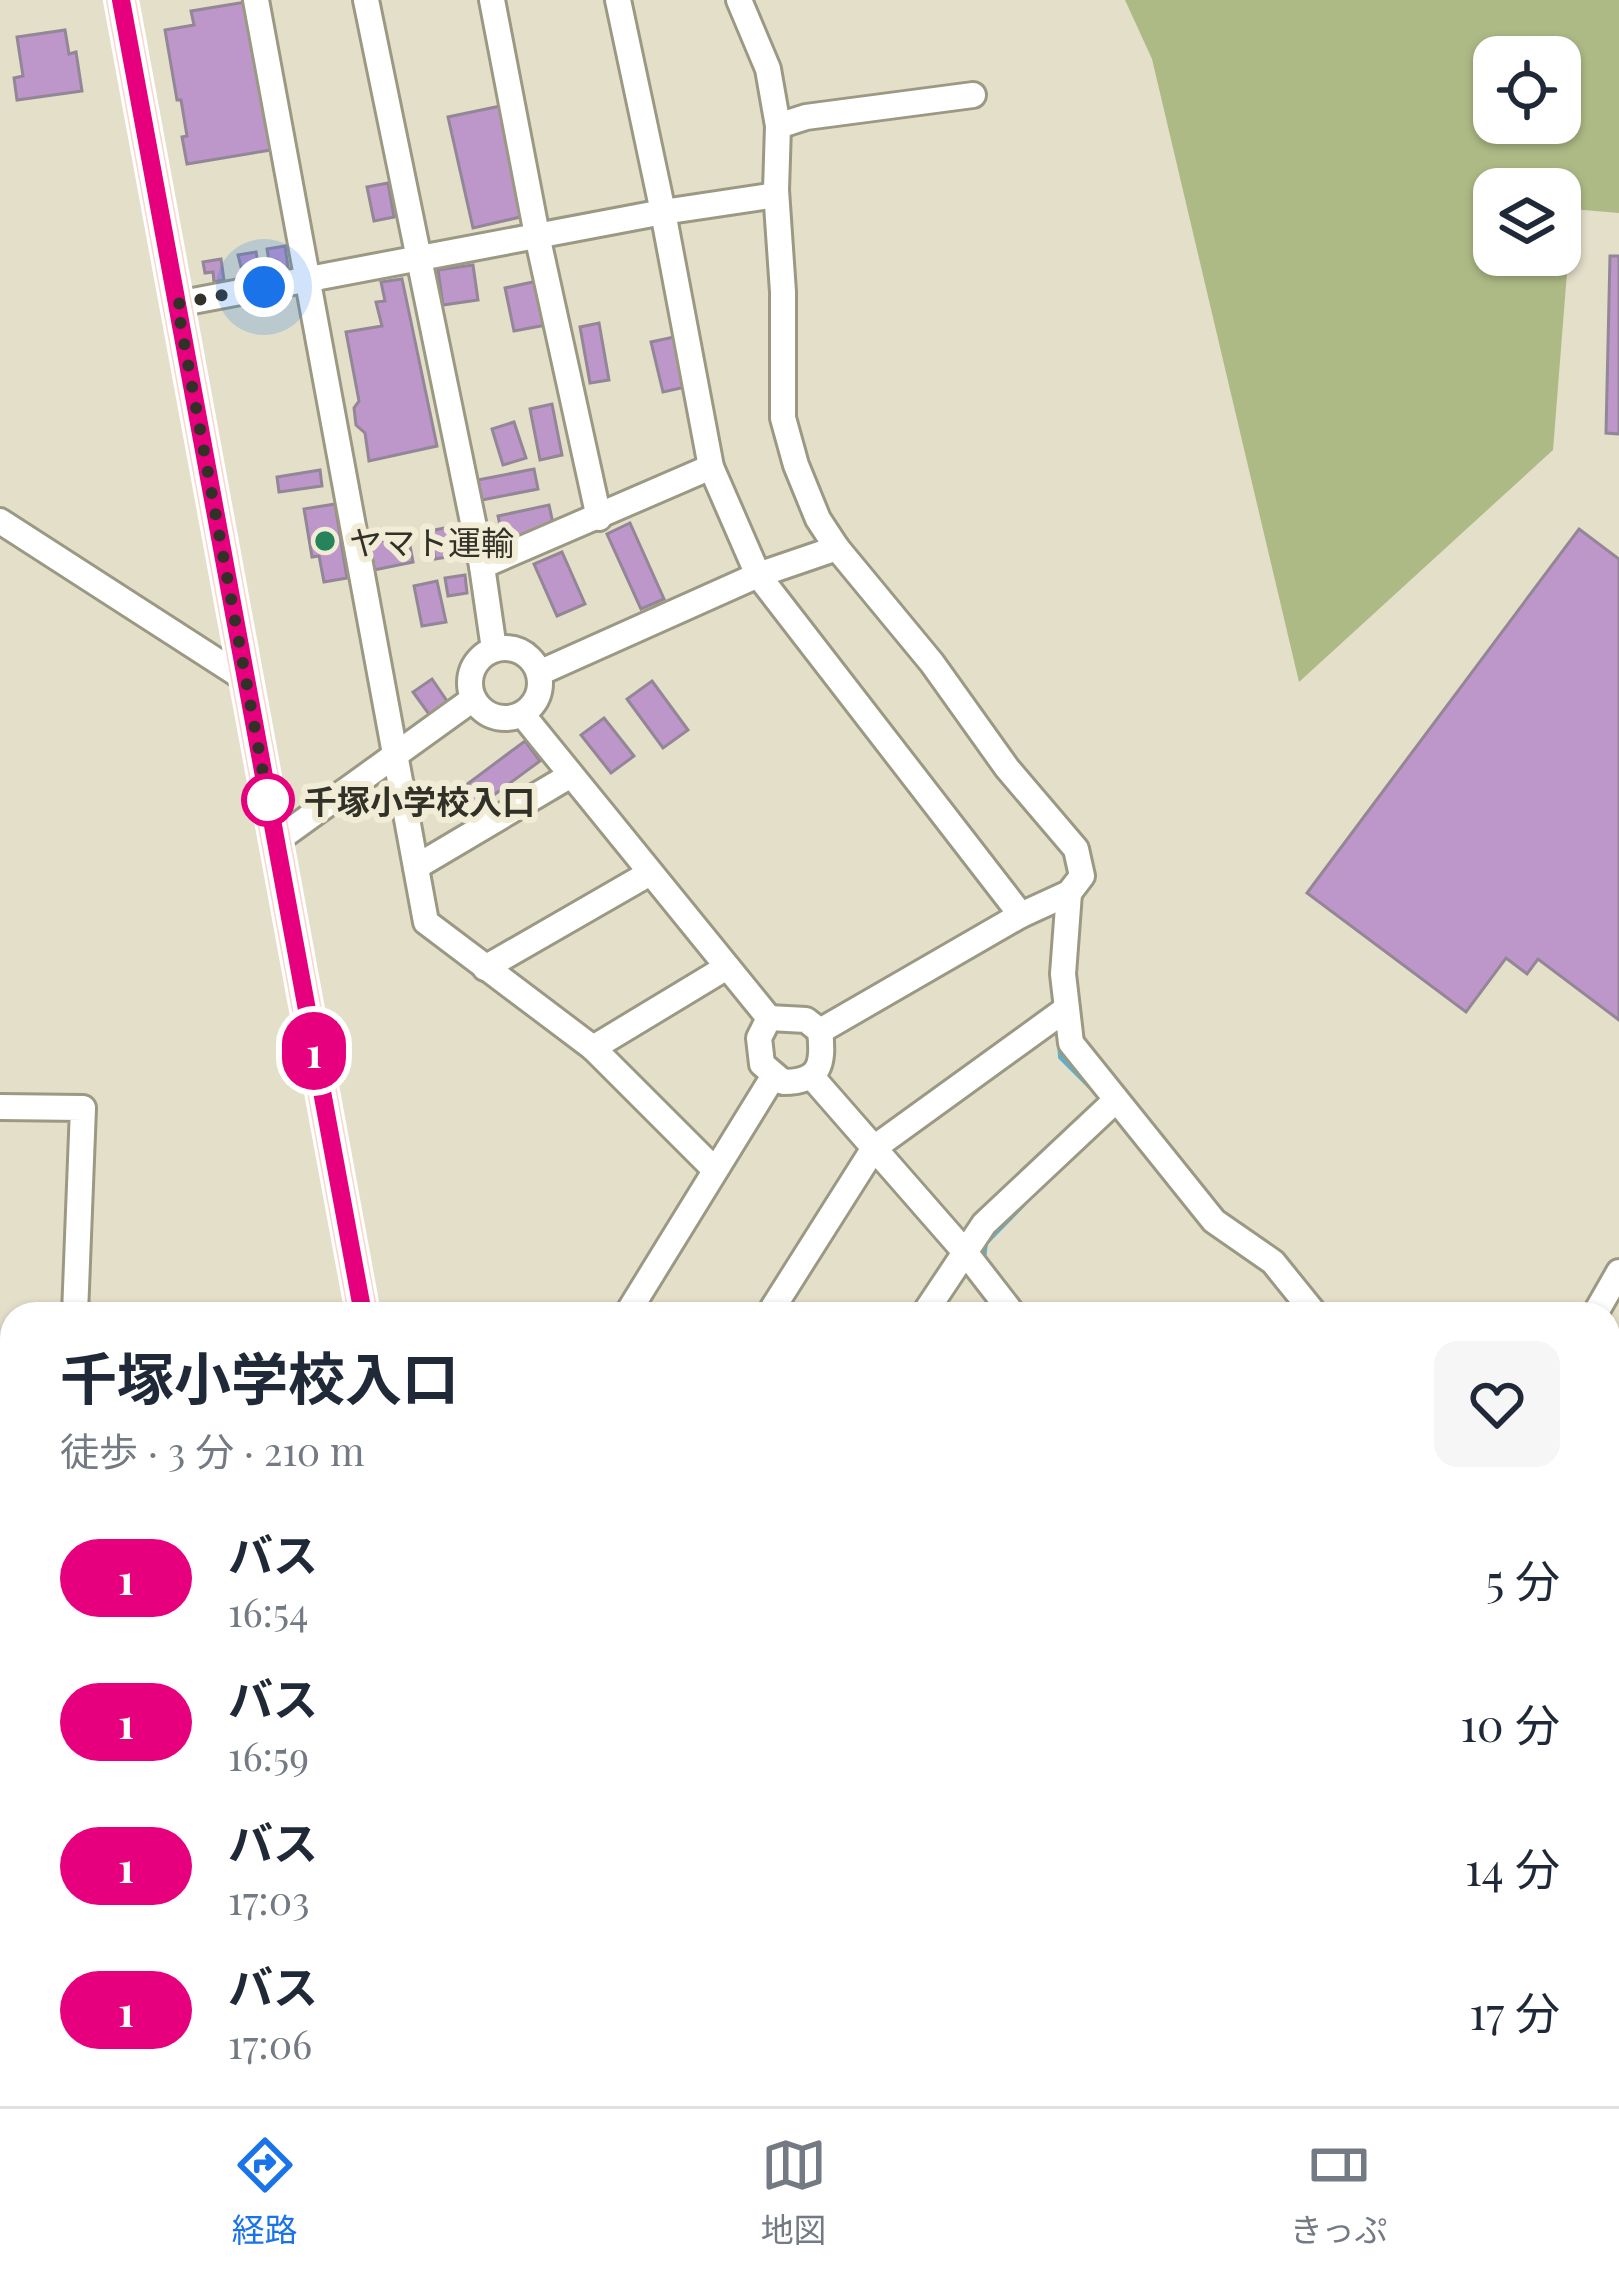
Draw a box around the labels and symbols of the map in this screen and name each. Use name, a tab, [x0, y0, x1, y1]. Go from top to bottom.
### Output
your location	[234, 257, 294, 317]
place label: ヤマト運輸	[349, 519, 514, 563]
marker: ヤマト運輸	[312, 528, 338, 554]
marker: 千塚小学校入口	[243, 775, 293, 825]
place label: 千塚小学校入口	[304, 778, 535, 822]
line badge: 1	[275, 1012, 353, 1090]

